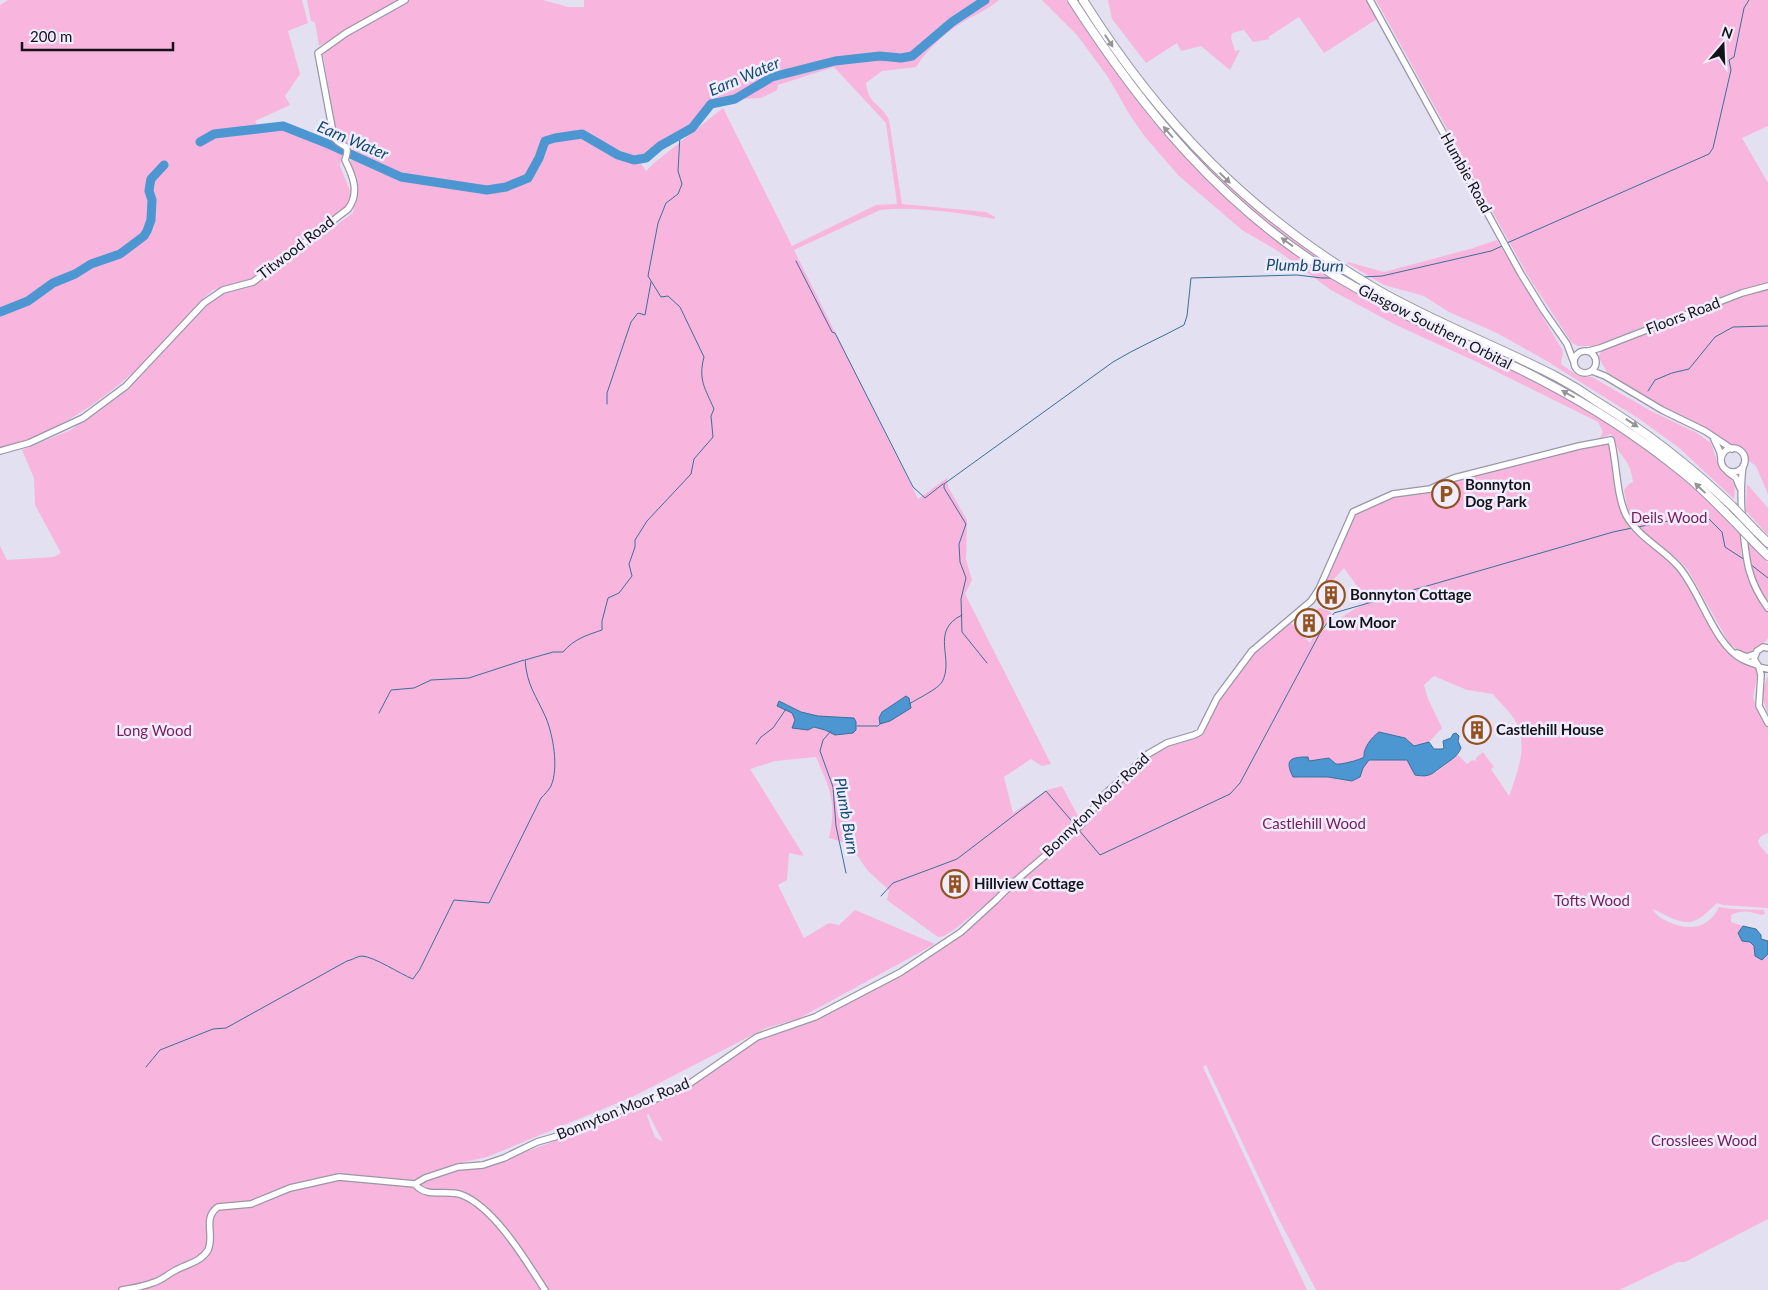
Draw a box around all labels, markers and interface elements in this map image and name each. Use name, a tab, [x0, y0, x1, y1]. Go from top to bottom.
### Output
scale bar	[22, 20, 174, 52]
north arrow	[1698, 20, 1748, 70]
text: N	[1720, 22, 1735, 42]
text: 200 m	[30, 27, 72, 45]
one-way arrow	[1104, 34, 1114, 48]
water label: Earn Water	[705, 52, 783, 99]
water label: Earn Water	[315, 116, 392, 163]
one-way arrow	[1163, 126, 1174, 138]
street label: Humbie Road	[1437, 129, 1496, 216]
one-way arrow	[1219, 172, 1231, 184]
street label: Titwood Road	[254, 212, 337, 283]
one-way arrow	[1280, 237, 1294, 247]
water label: Plumb Burn	[1266, 254, 1344, 275]
street label: Glasgow Southern Orbital	[1356, 280, 1515, 373]
street label: Floors Road	[1643, 293, 1722, 337]
one-way arrow	[1561, 390, 1574, 399]
one-way arrow	[1626, 419, 1639, 428]
place label: Bonnyton Dog Park	[1465, 475, 1531, 510]
parking icon: Bonnyton Dog Park	[1431, 479, 1461, 509]
one-way arrow	[1694, 482, 1706, 494]
park label: Deils Wood	[1631, 508, 1707, 526]
building icon: Bonnyton Cottage	[1316, 580, 1346, 610]
place label: Bonnyton Cottage	[1350, 585, 1471, 603]
building icon: Low Moor	[1294, 608, 1324, 638]
place label: Low Moor	[1328, 613, 1396, 631]
building icon: Castlehill House	[1462, 715, 1492, 745]
place label: Castlehill House	[1496, 720, 1604, 738]
park label: Long Wood	[116, 721, 192, 739]
street label: Bonnyton Moor Road	[1038, 749, 1152, 860]
water label: Plumb Burn	[831, 776, 864, 856]
park label: Castlehill Wood	[1262, 814, 1366, 832]
building icon: Hillview Cottage	[940, 869, 970, 899]
place label: Hillview Cottage	[974, 874, 1084, 892]
park label: Tofts Wood	[1554, 891, 1630, 909]
street label: Bonnyton Moor Road	[554, 1073, 692, 1143]
park label: Crosslees Wood	[1651, 1131, 1757, 1149]

